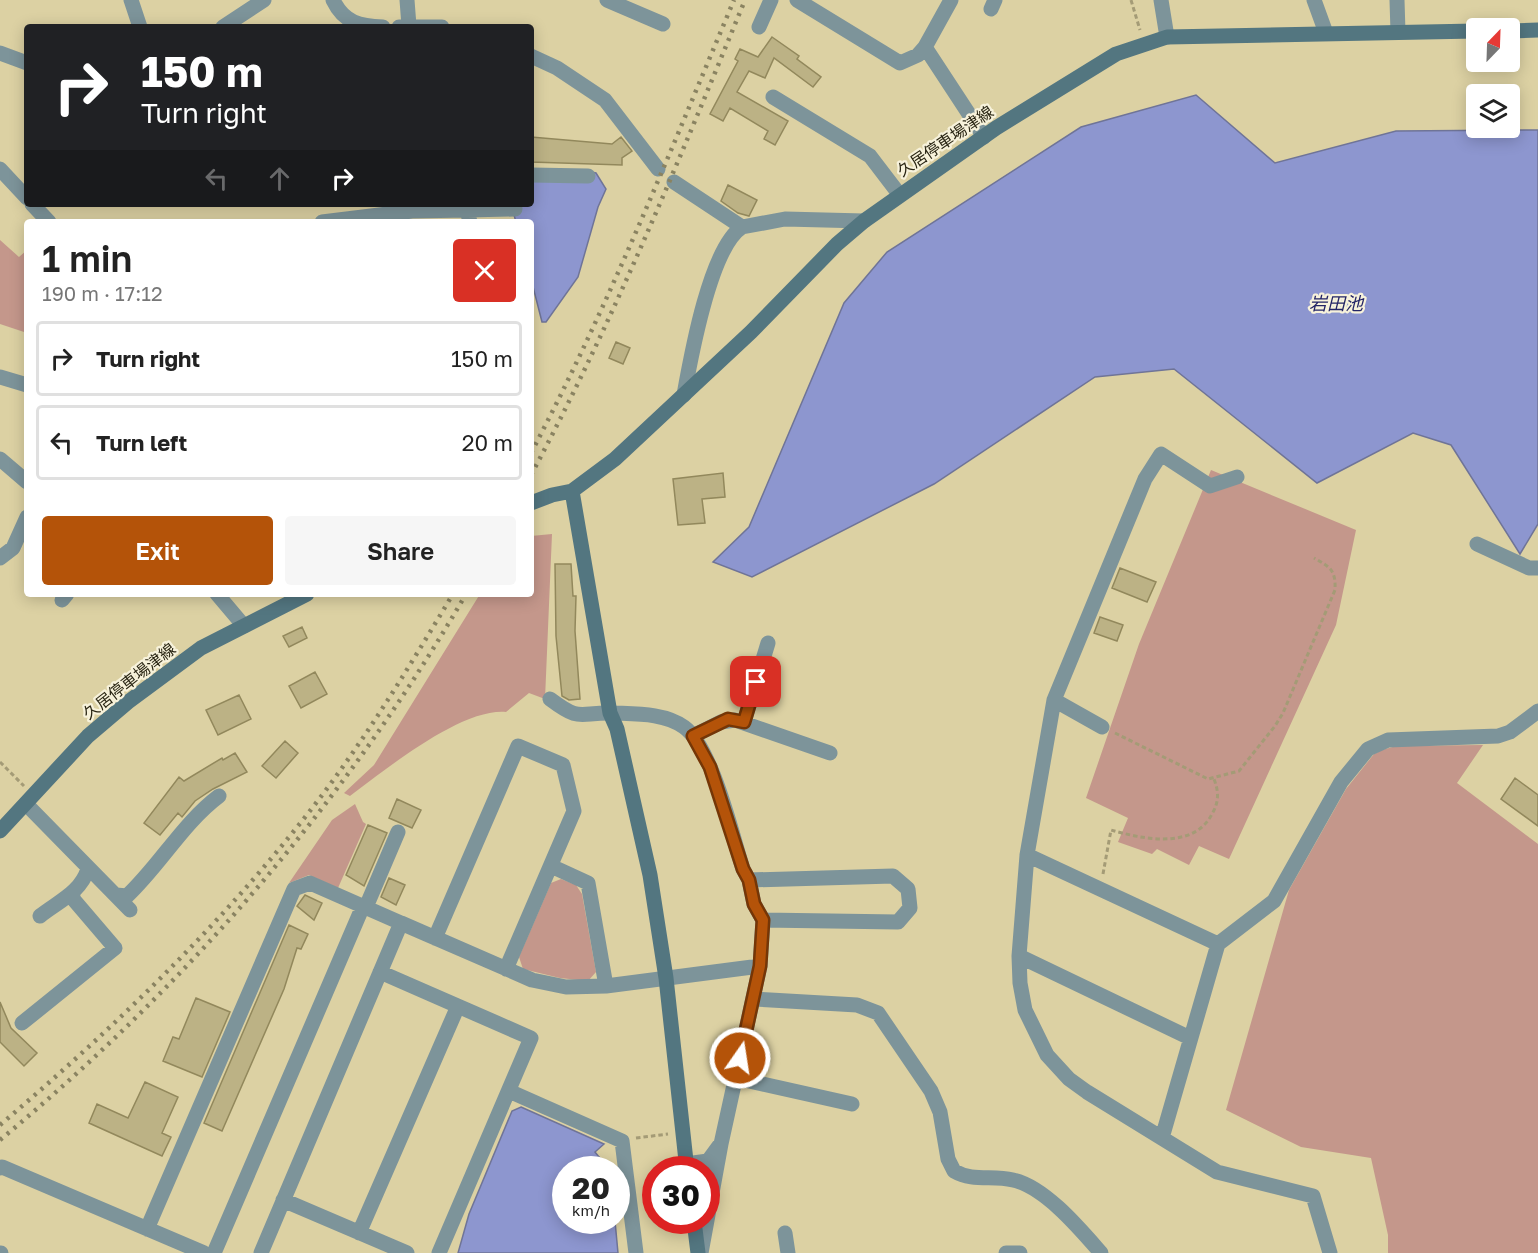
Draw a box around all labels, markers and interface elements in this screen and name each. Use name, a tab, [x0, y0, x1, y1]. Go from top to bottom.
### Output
north arrow	[1466, 18, 1520, 72]
map controls	[1466, 18, 1520, 138]
text: 150 m	[141, 46, 263, 96]
icon: right	[42, 48, 120, 126]
button: layers	[1466, 84, 1520, 138]
text: Turn right	[141, 97, 267, 129]
street label: 久居停車場津線	[893, 101, 997, 181]
icon: left	[200, 162, 233, 195]
icon: ahead	[263, 162, 296, 195]
icon: right	[326, 162, 359, 195]
text: 1 min	[42, 237, 132, 280]
button: close	[453, 239, 516, 302]
text: 190 m · 17:12	[42, 281, 163, 305]
water label: 岩田池	[1309, 292, 1365, 314]
icon: right	[45, 342, 78, 375]
text: Turn right	[96, 345, 200, 372]
text: 150 m	[451, 345, 513, 372]
icon: left	[45, 426, 78, 459]
text: Turn left	[96, 429, 187, 456]
text: 20 m	[462, 429, 513, 456]
button: Exit	[42, 516, 273, 585]
button: Share	[285, 516, 516, 585]
street label: 久居停車場津線	[79, 639, 179, 723]
pin	[730, 656, 781, 707]
icon: arrive	[739, 665, 772, 698]
position arrow	[708, 1026, 772, 1090]
speed limit sign: 30	[642, 1156, 720, 1234]
text: 20	[572, 1170, 610, 1206]
text: km/h	[572, 1201, 610, 1219]

